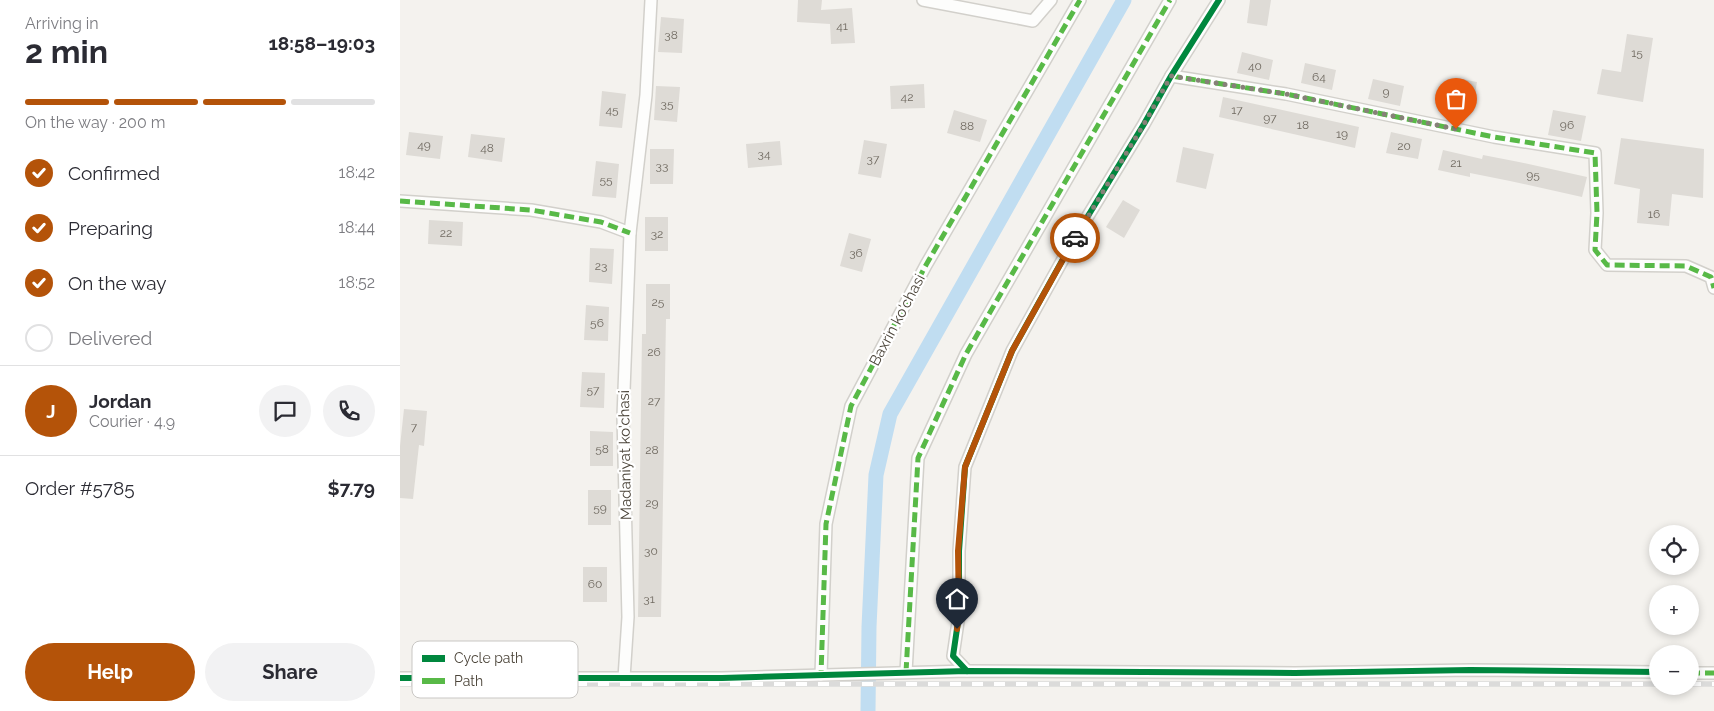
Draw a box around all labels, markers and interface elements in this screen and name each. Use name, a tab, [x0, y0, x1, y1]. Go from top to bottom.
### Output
text: Arriving in	[25, 14, 99, 33]
house number: 41	[836, 19, 848, 33]
house number: 38	[664, 28, 678, 42]
text: 18:58–19:03	[268, 32, 375, 54]
text: 2 min	[25, 33, 108, 70]
house number: 15	[1631, 46, 1643, 60]
house number: 40	[1248, 59, 1262, 73]
house number: 64	[1312, 70, 1326, 84]
pin	[1435, 78, 1477, 129]
house number: 9	[1382, 85, 1390, 99]
icon: bag	[1442, 85, 1470, 113]
house number: 42	[901, 90, 913, 104]
house number: 35	[661, 97, 674, 111]
house number: 45	[605, 103, 619, 117]
house number: 17	[1231, 103, 1243, 117]
house number: 97	[1263, 111, 1277, 125]
text: On the way · 200 m	[25, 113, 165, 132]
house number: 18	[1297, 118, 1309, 132]
house number: 96	[1560, 118, 1574, 132]
house number: 88	[960, 119, 974, 133]
house number: 19	[1336, 127, 1348, 141]
house number: 49	[417, 138, 431, 152]
house number: 20	[1397, 139, 1411, 153]
house number: 48	[480, 141, 494, 155]
house number: 34	[758, 147, 771, 161]
house number: 37	[867, 152, 880, 166]
house number: 21	[1450, 156, 1462, 170]
icon: check	[25, 159, 53, 187]
house number: 33	[656, 159, 668, 173]
text: Confirmed	[68, 162, 160, 184]
text: 18:42	[339, 163, 375, 182]
house number: 95	[1526, 168, 1540, 182]
house number: 55	[599, 173, 613, 187]
house number: 16	[1648, 207, 1660, 221]
courier	[1050, 213, 1100, 263]
icon: check	[25, 214, 53, 242]
text: Preparing	[68, 217, 153, 239]
text: 18:44	[338, 218, 375, 237]
icon: car	[1061, 224, 1089, 252]
house number: 22	[440, 226, 452, 240]
house number: 32	[651, 227, 663, 241]
house number: 36	[849, 246, 863, 260]
house number: 23	[595, 259, 607, 273]
icon: check	[25, 269, 53, 297]
street label: Baxrin ko'chasi	[865, 271, 929, 369]
text: On the way	[68, 272, 167, 294]
text: 18:52	[339, 273, 375, 292]
house number: 25	[652, 295, 665, 309]
house number: 56	[590, 316, 604, 330]
text: Delivered	[68, 327, 152, 349]
house number: 26	[647, 345, 661, 359]
house number: 57	[587, 383, 600, 397]
button: chat	[259, 385, 311, 437]
button: phone	[323, 385, 375, 437]
text: Jordan	[89, 390, 152, 412]
street label: Madaniyat ko'chasi	[615, 390, 635, 520]
house number: 27	[648, 394, 661, 408]
text: J	[46, 400, 56, 422]
text: Courier · 4.9	[89, 412, 175, 431]
house number: 7	[411, 420, 418, 434]
house number: 58	[595, 442, 609, 456]
house number: 28	[645, 443, 659, 457]
text: Order #5785	[25, 477, 135, 499]
text: $7.79	[328, 477, 375, 499]
house number: 29	[645, 496, 659, 510]
house number: 59	[593, 501, 607, 515]
map controls	[1649, 525, 1699, 695]
button: locate	[1649, 525, 1699, 575]
house number: 30	[644, 544, 658, 558]
house number: 60	[588, 577, 602, 591]
pin	[936, 578, 978, 629]
icon: home	[943, 585, 971, 613]
button: +	[1649, 585, 1699, 635]
house number: 31	[643, 592, 655, 606]
legend	[412, 641, 578, 698]
button: Help	[25, 643, 195, 701]
button: Share	[205, 643, 375, 701]
button: −	[1649, 645, 1699, 695]
text: Cycle path	[454, 650, 523, 666]
text: Path	[454, 673, 483, 689]

